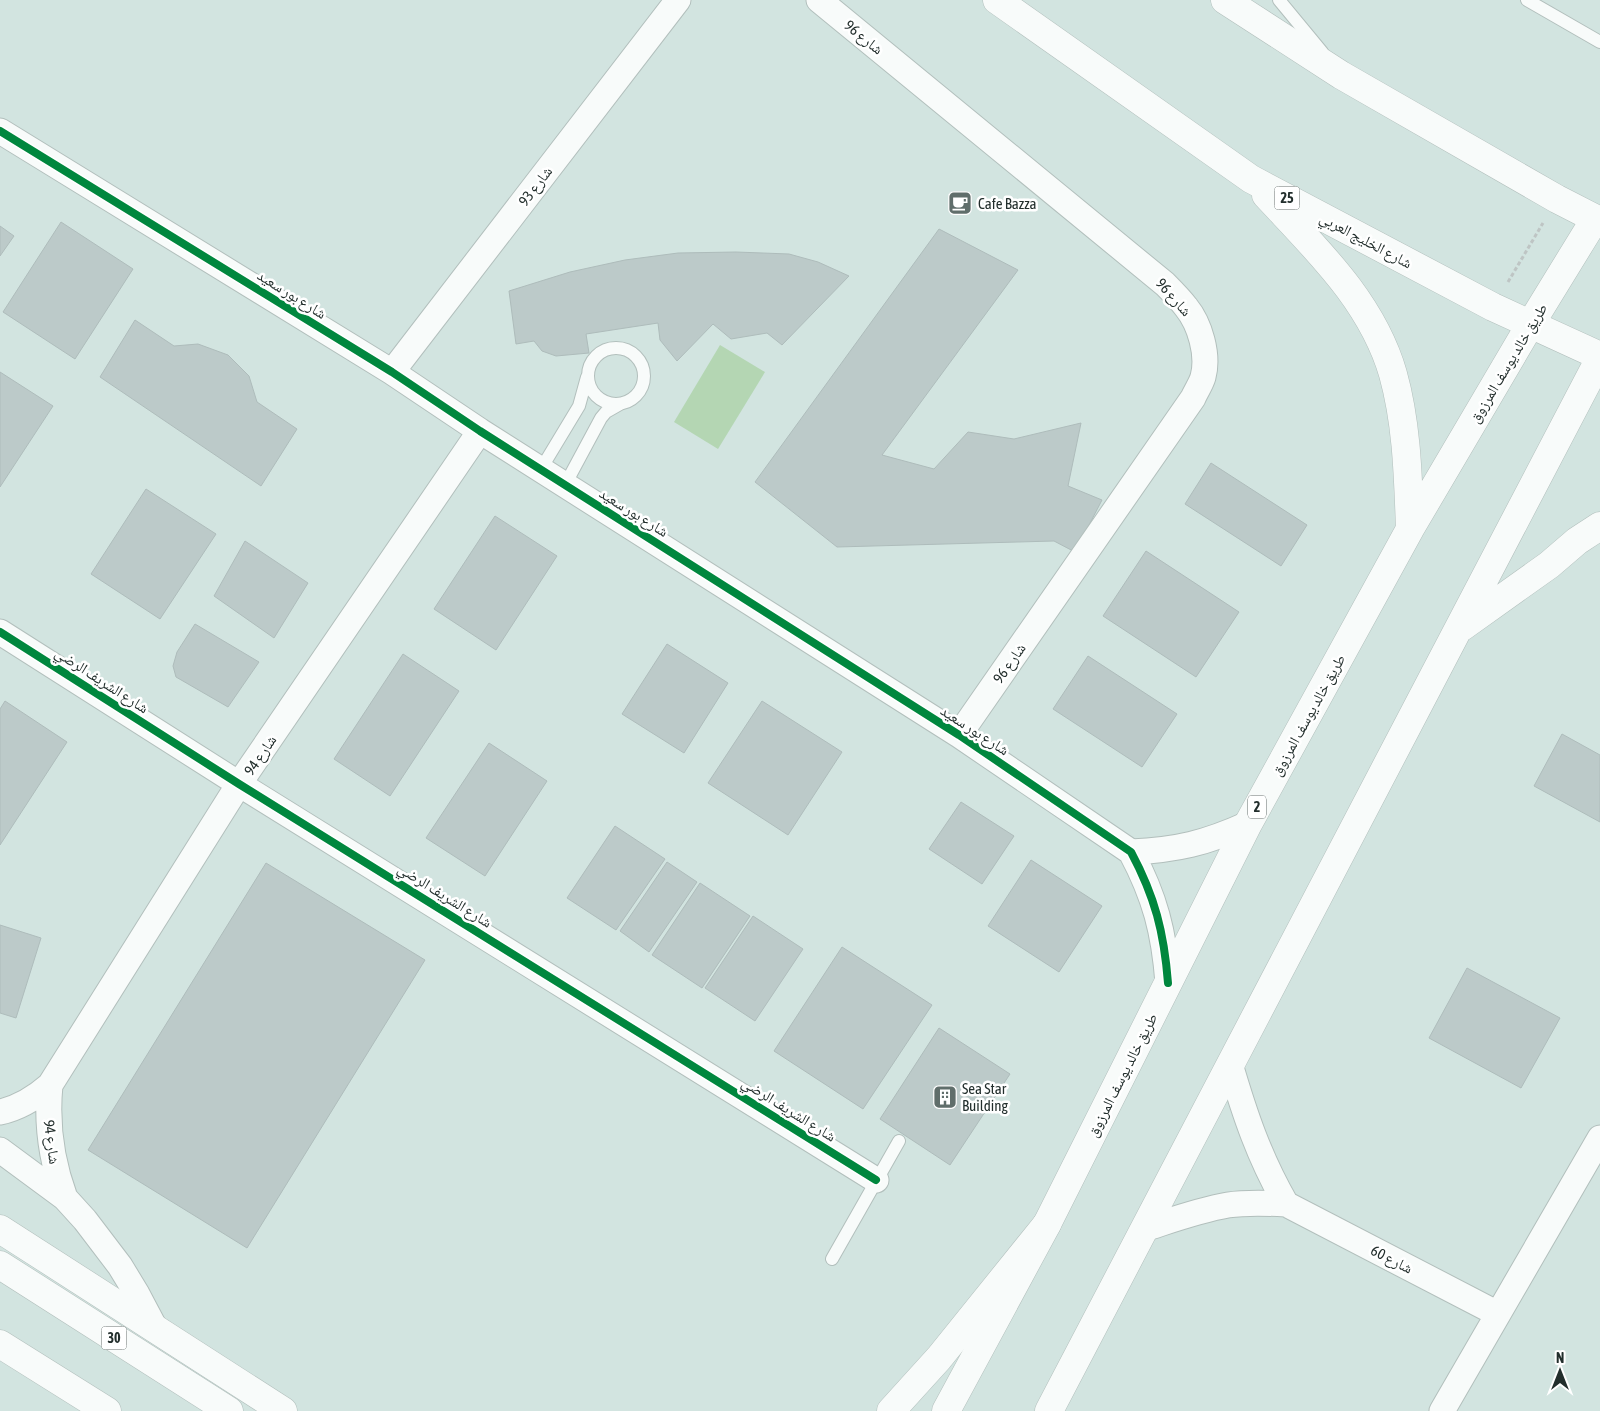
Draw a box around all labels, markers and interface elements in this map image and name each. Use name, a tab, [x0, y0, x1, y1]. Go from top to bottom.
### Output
street label: شارع 96	[840, 16, 887, 59]
street label: شارع 93	[515, 163, 557, 210]
road number: 25	[1274, 187, 1300, 210]
cafe icon: Cafe Bazza	[947, 190, 973, 216]
place label: Cafe Bazza	[978, 195, 1037, 212]
street label: شارع الخليج العربي	[1315, 209, 1415, 275]
street label: شارع بور سعيد	[253, 266, 330, 324]
street label: شارع 96	[1151, 275, 1195, 321]
street label: طريق خالد يوسف المرزوق	[1466, 300, 1552, 427]
street label: شارع بور سعيد	[595, 484, 672, 542]
street label: شارع 96	[989, 640, 1030, 687]
street label: شارع الشريف الرضي	[50, 644, 152, 720]
street label: طريق خالد يوسف المرزوق	[1268, 651, 1350, 780]
street label: شارع بور سعيد	[937, 702, 1013, 760]
street label: شارع 94	[240, 732, 281, 779]
road number: 2	[1248, 796, 1266, 819]
street label: شارع الشريف الرضي	[393, 859, 495, 934]
street label: طريق خالد يوسف المرزوق	[1083, 1010, 1162, 1141]
street label: شارع الشريف الرضي	[737, 1073, 839, 1148]
place label: Sea Star Building	[962, 1080, 1008, 1114]
building icon: Sea Star Building	[932, 1084, 958, 1110]
street label: شارع 94	[38, 1119, 64, 1166]
street label: شارع 60	[1367, 1241, 1416, 1279]
road number: 30	[102, 1326, 126, 1350]
north arrow	[1535, 1346, 1585, 1396]
text: N	[1556, 1350, 1564, 1366]

